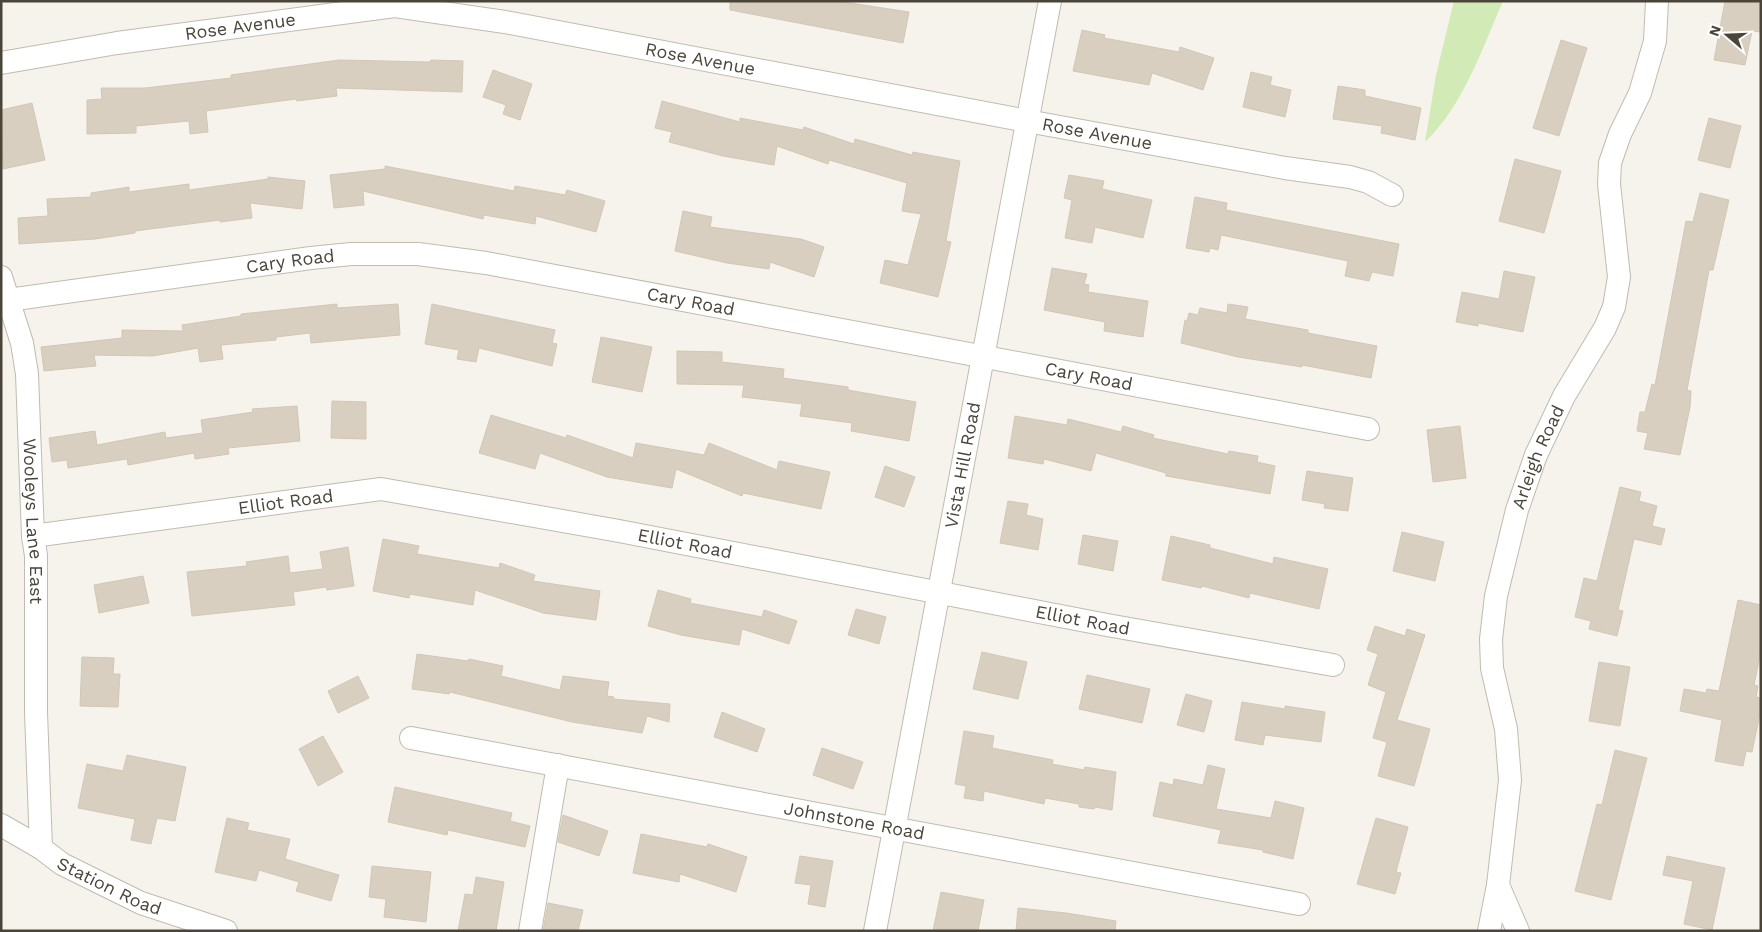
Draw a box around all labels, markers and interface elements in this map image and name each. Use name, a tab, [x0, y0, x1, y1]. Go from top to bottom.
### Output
street label: Rose Avenue	[183, 8, 297, 44]
north arrow	[1702, 10, 1752, 60]
text: N	[1705, 23, 1724, 38]
street label: Rose Avenue	[644, 38, 757, 79]
street label: Rose Avenue	[1041, 113, 1154, 154]
street label: Cary Road	[245, 245, 335, 277]
street label: Cary Road	[645, 282, 736, 320]
street label: Cary Road	[1043, 357, 1134, 394]
street label: Vista Hill Road	[940, 400, 984, 530]
street label: Arleigh Road	[1507, 401, 1568, 512]
street label: Wooleys Lane East	[19, 438, 47, 604]
street label: Elliot Road	[237, 485, 334, 518]
street label: Elliot Road	[636, 524, 734, 563]
street label: Elliot Road	[1034, 600, 1132, 639]
street label: Johnstone Road	[782, 797, 926, 844]
street label: Station Road	[54, 852, 164, 919]

